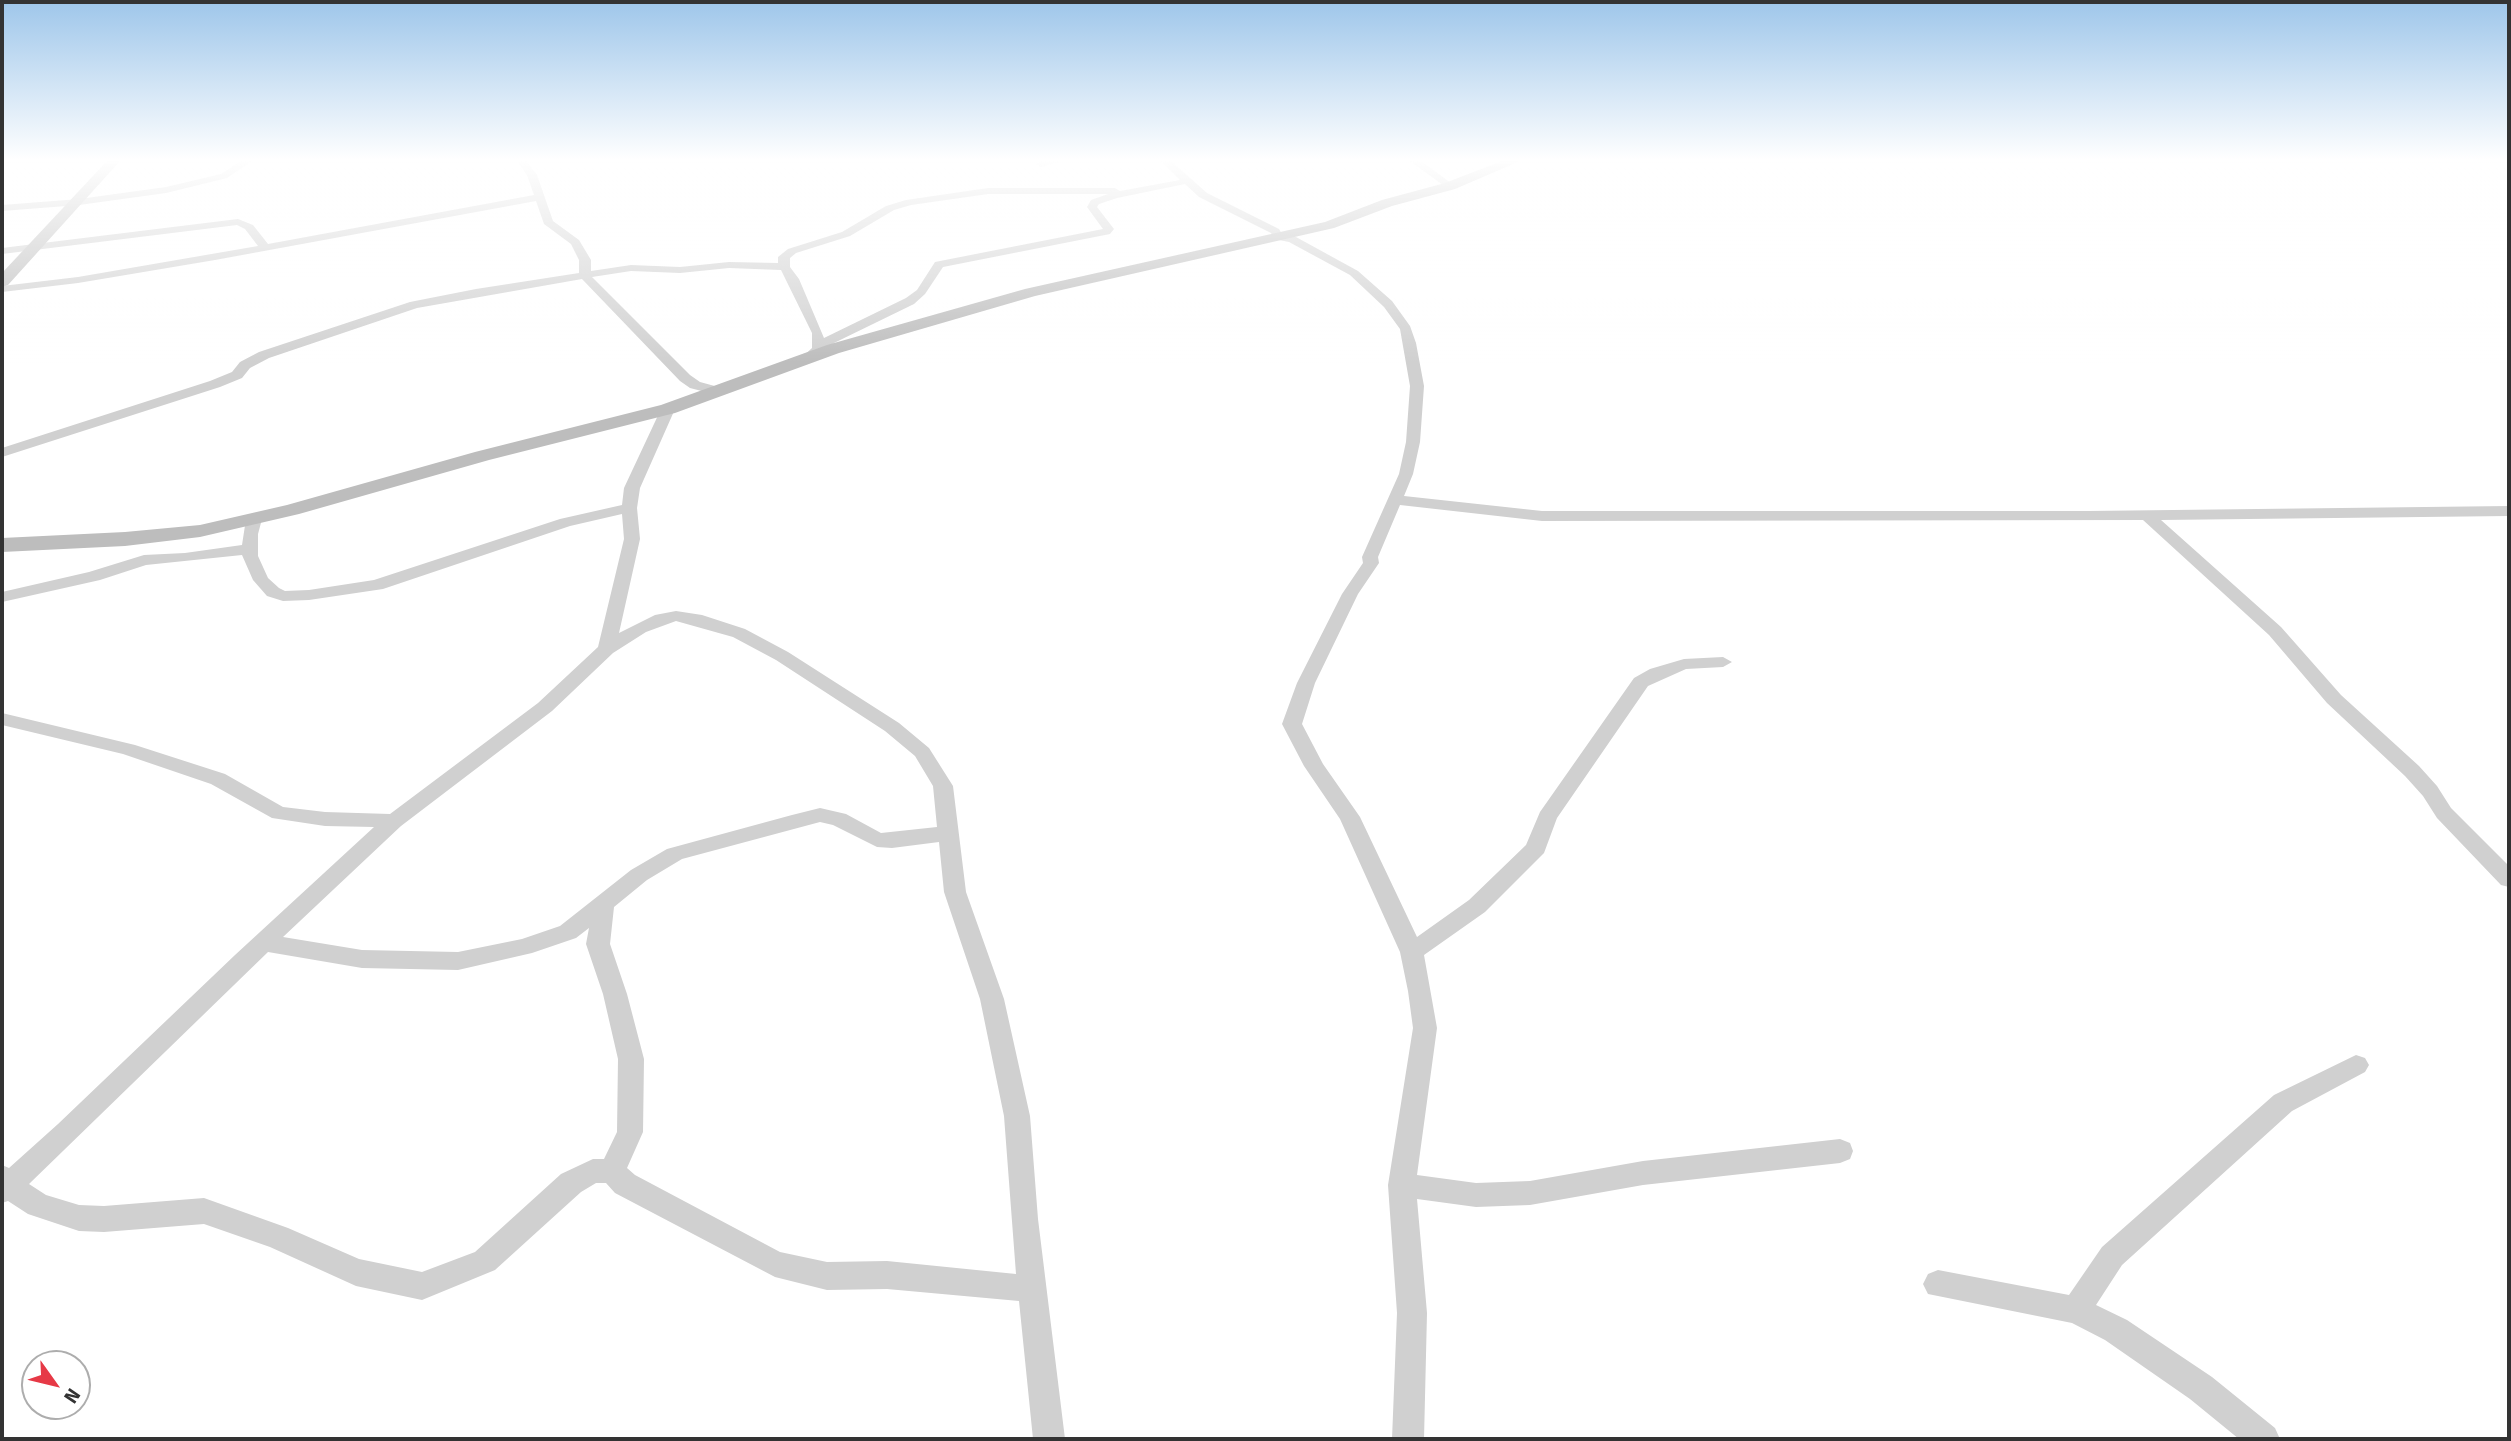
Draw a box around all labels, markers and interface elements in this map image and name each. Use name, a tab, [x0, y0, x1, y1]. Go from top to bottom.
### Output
north arrow	[21, 1350, 91, 1420]
text: N	[59, 1384, 85, 1408]

